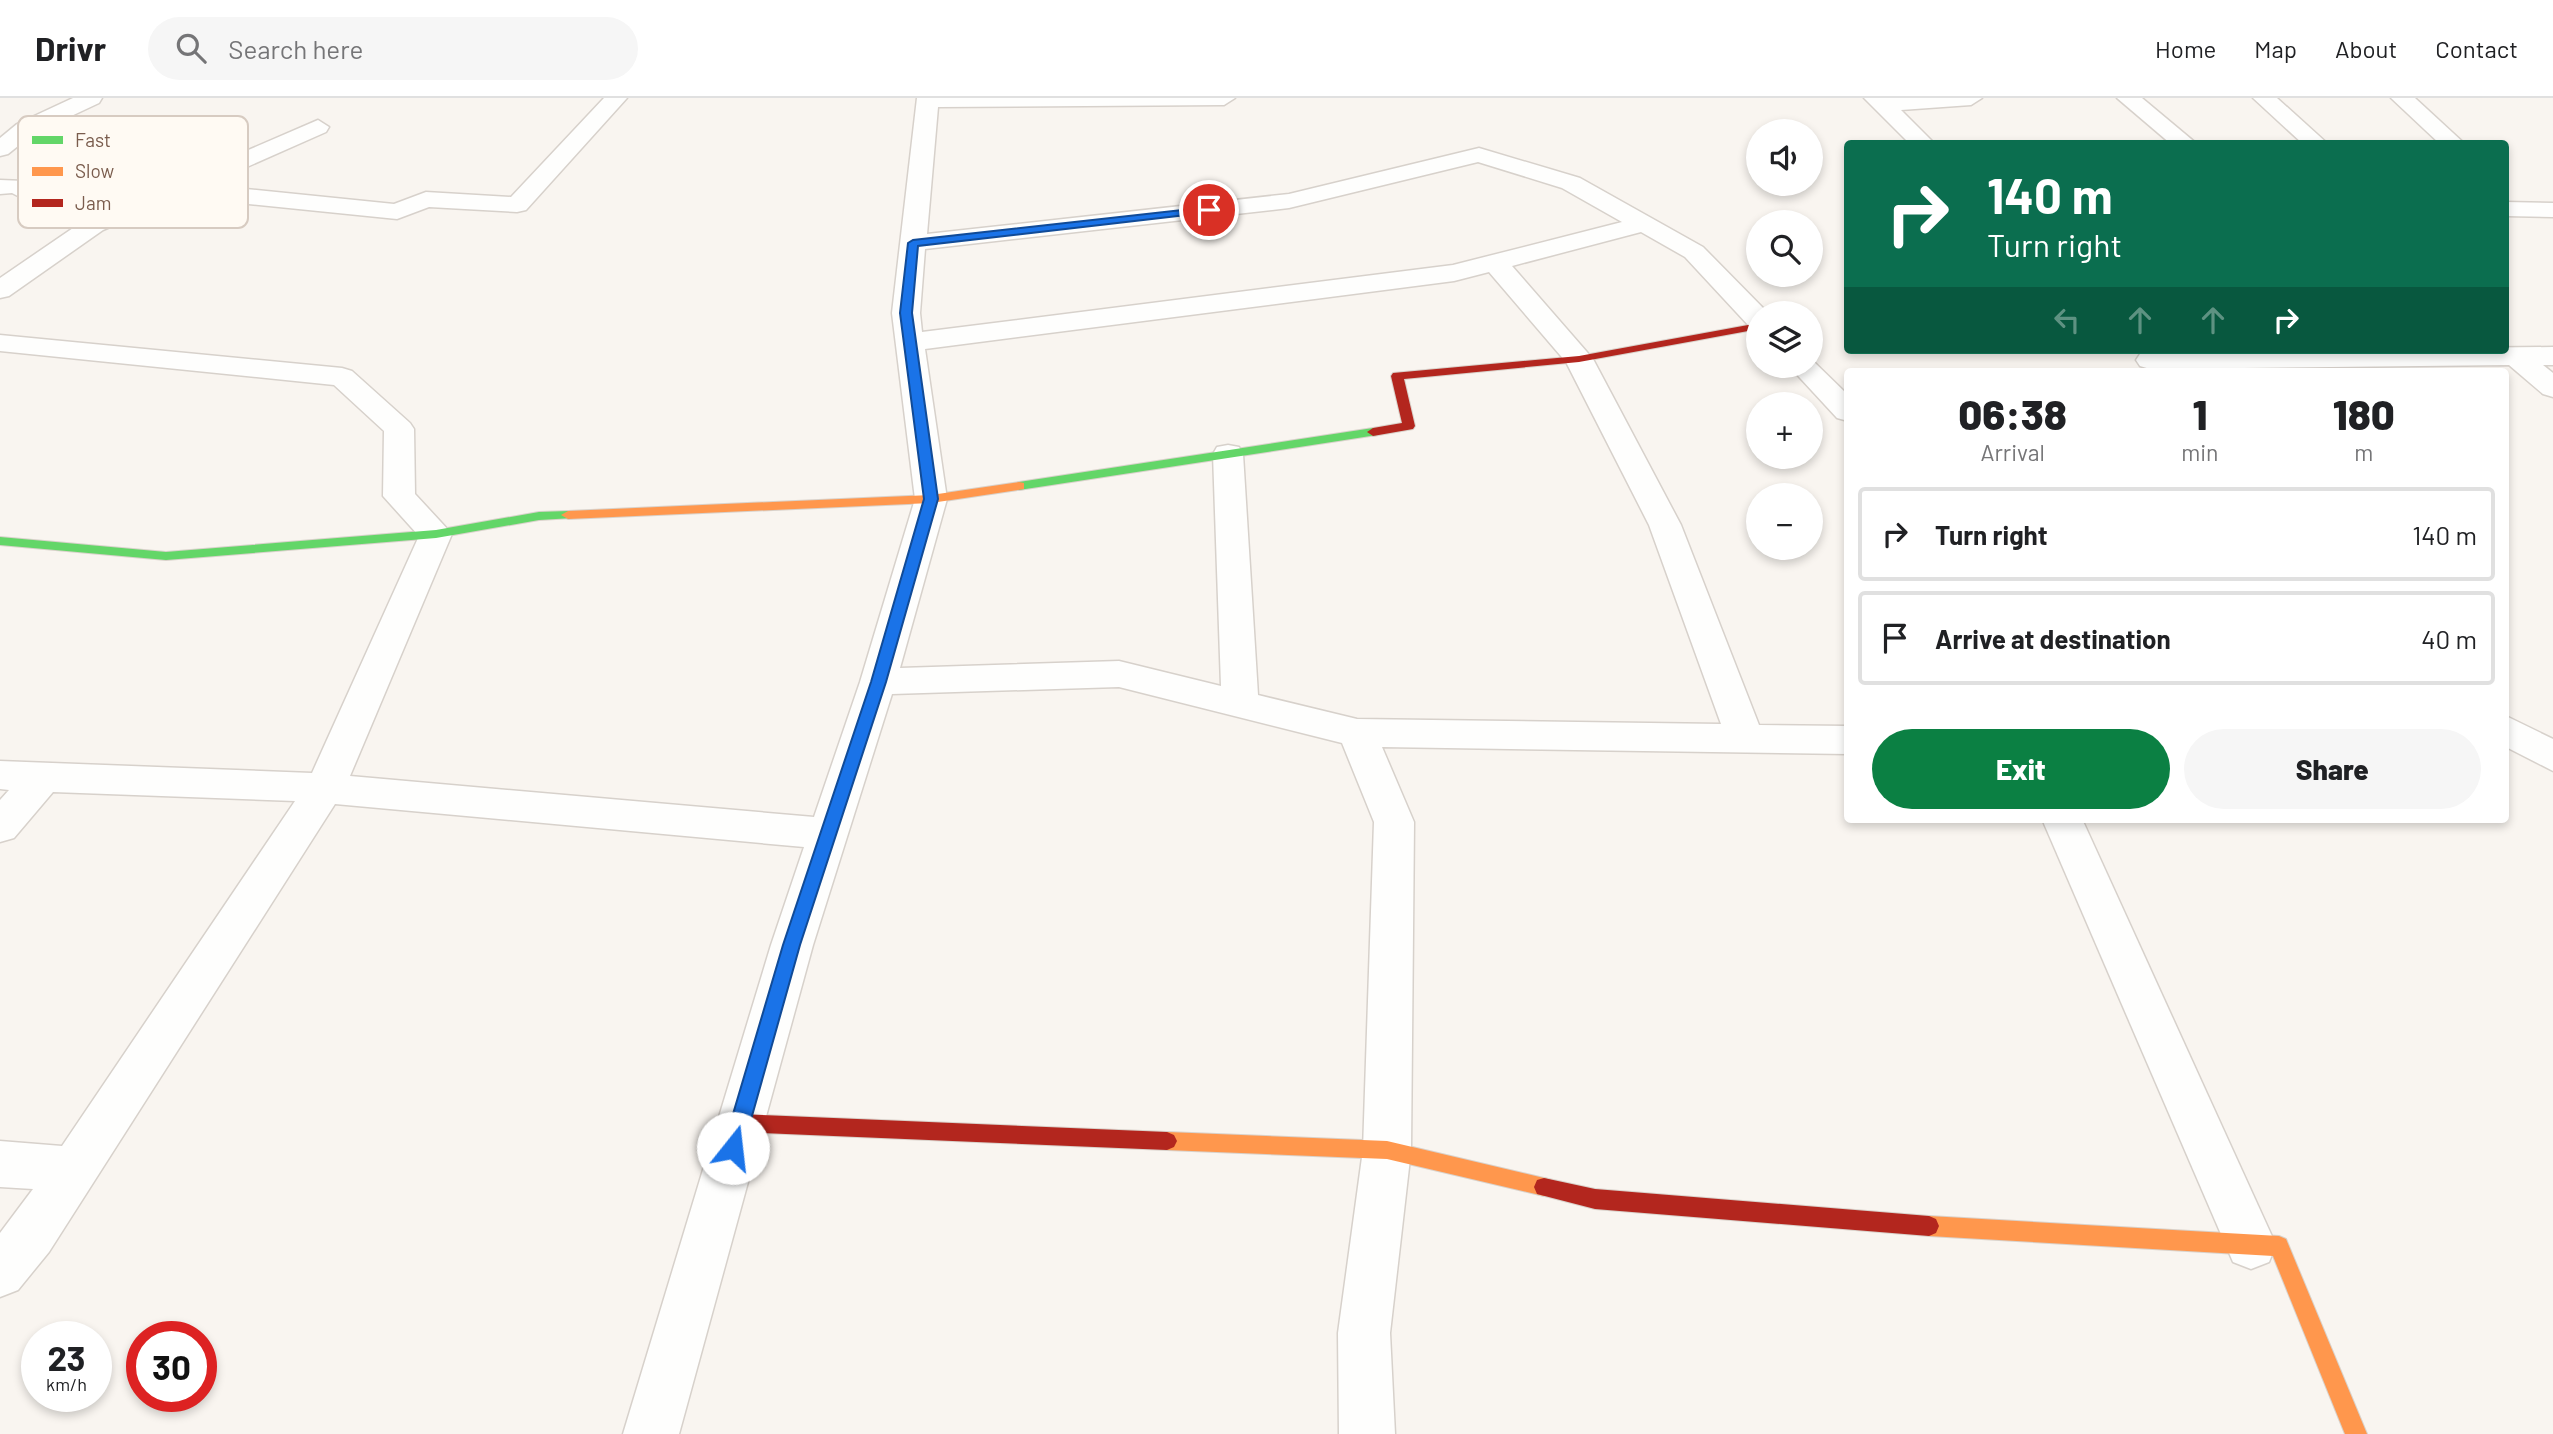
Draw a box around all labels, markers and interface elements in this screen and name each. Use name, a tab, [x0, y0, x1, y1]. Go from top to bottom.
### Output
search box	[148, 17, 638, 80]
text: Drivr	[35, 28, 106, 68]
icon: search	[172, 29, 210, 67]
text: Search here	[228, 33, 363, 64]
text: Home	[2155, 34, 2216, 63]
text: Map	[2254, 34, 2297, 63]
text: About	[2335, 34, 2397, 63]
text: Contact	[2435, 34, 2518, 63]
legend	[18, 116, 248, 228]
map controls	[1746, 119, 1823, 560]
button: sound	[1746, 119, 1823, 196]
text: Fast	[75, 128, 111, 151]
text: Slow	[75, 159, 114, 182]
text: 140 m	[1987, 165, 2113, 224]
icon: right	[1872, 168, 1963, 259]
pin	[1179, 180, 1239, 240]
text: Jam	[75, 191, 111, 214]
icon: arrive	[1190, 191, 1228, 229]
button: search	[1746, 210, 1823, 287]
text: Turn right	[1987, 225, 2122, 263]
button: layers	[1746, 301, 1823, 378]
icon: left	[2048, 301, 2086, 339]
icon: ahead	[2121, 301, 2159, 339]
icon: ahead	[2194, 301, 2232, 339]
icon: right	[2267, 301, 2305, 339]
text: 06:38	[1958, 388, 2067, 438]
text: 1	[2192, 388, 2207, 438]
text: 180	[2333, 388, 2395, 438]
button: +	[1746, 392, 1823, 469]
text: Arrival	[1980, 438, 2045, 466]
text: min	[2181, 438, 2218, 466]
text: m	[2354, 438, 2373, 466]
button: −	[1746, 483, 1823, 560]
icon: right	[1876, 515, 1914, 553]
text: Turn right	[1935, 519, 2048, 550]
text: 140 m	[2412, 519, 2477, 550]
icon: arrive	[1876, 619, 1914, 657]
text: Arrive at destination	[1935, 623, 2171, 654]
text: 40 m	[2421, 623, 2477, 654]
button: Exit	[1872, 729, 2170, 809]
button: Share	[2184, 729, 2481, 809]
position arrow	[696, 1111, 770, 1185]
speed limit sign: 30	[126, 1321, 217, 1412]
text: 23	[47, 1336, 86, 1378]
text: km/h	[46, 1373, 87, 1395]

